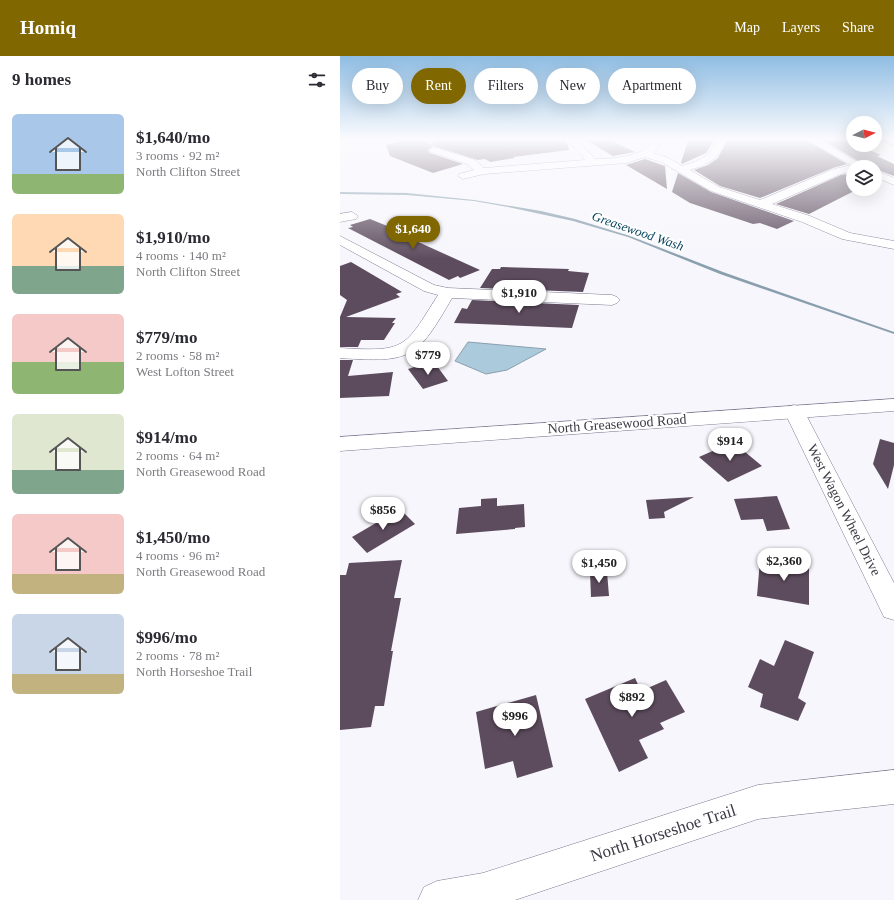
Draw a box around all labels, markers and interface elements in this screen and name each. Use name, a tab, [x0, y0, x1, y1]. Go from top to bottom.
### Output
text: Homiq	[20, 17, 76, 38]
text: Map	[734, 20, 760, 35]
text: Layers	[782, 20, 820, 35]
text: Share	[842, 20, 874, 35]
chip: Buy	[352, 68, 403, 104]
chip: Rent	[411, 68, 466, 104]
chip: Filters	[474, 68, 538, 104]
chip: New	[546, 68, 600, 104]
chip: Apartment	[608, 68, 696, 104]
icon: filters	[306, 69, 328, 91]
text: 9 homes	[12, 70, 71, 89]
north arrow	[846, 116, 882, 152]
map controls	[846, 116, 882, 196]
text: $1,640/mo	[136, 128, 210, 147]
icon: home	[44, 130, 92, 178]
text: 3 rooms · 92 m²	[136, 148, 219, 163]
button: layers	[846, 160, 882, 196]
text: North Clifton Street	[136, 164, 240, 179]
water label: Greasewood Wash	[590, 208, 686, 254]
pin: $1,640	[380, 216, 446, 250]
text: $1,640	[395, 221, 431, 236]
text: $1,910/mo	[136, 228, 210, 247]
icon: home	[44, 230, 92, 278]
text: 4 rooms · 140 m²	[136, 248, 226, 263]
text: North Clifton Street	[136, 264, 240, 279]
pin: $1,910	[486, 280, 552, 314]
text: $1,910	[501, 285, 537, 300]
text: $779/mo	[136, 328, 197, 347]
icon: home	[44, 330, 92, 378]
pin: $779	[404, 342, 452, 376]
text: $779	[415, 347, 441, 362]
text: 2 rooms · 58 m²	[136, 348, 219, 363]
text: West Lofton Street	[136, 364, 234, 379]
street label: North Greasewood Road	[547, 412, 687, 436]
text: $914/mo	[136, 428, 197, 447]
pin: $914	[706, 428, 754, 462]
icon: home	[44, 430, 92, 478]
text: $914	[717, 433, 743, 448]
street label: West Wagon Wheel Drive	[804, 442, 884, 578]
text: 2 rooms · 64 m²	[136, 448, 219, 463]
text: North Greasewood Road	[136, 464, 265, 479]
pin: $856	[359, 497, 407, 531]
text: $856	[370, 502, 396, 517]
text: $1,450/mo	[136, 528, 210, 547]
icon: home	[44, 530, 92, 578]
text: 4 rooms · 96 m²	[136, 548, 219, 563]
pin: $2,360	[751, 548, 817, 582]
pin: $1,450	[566, 550, 632, 584]
text: $2,360	[766, 553, 802, 568]
text: $1,450	[581, 555, 617, 570]
text: North Greasewood Road	[136, 564, 265, 579]
text: $996/mo	[136, 628, 197, 647]
icon: home	[44, 630, 92, 678]
text: 2 rooms · 78 m²	[136, 648, 219, 663]
text: North Horseshoe Trail	[136, 664, 252, 679]
pin: $892	[608, 684, 656, 718]
text: $892	[619, 689, 645, 704]
pin: $996	[491, 703, 539, 737]
text: $996	[502, 708, 528, 723]
street label: North Horseshoe Trail	[588, 800, 739, 866]

